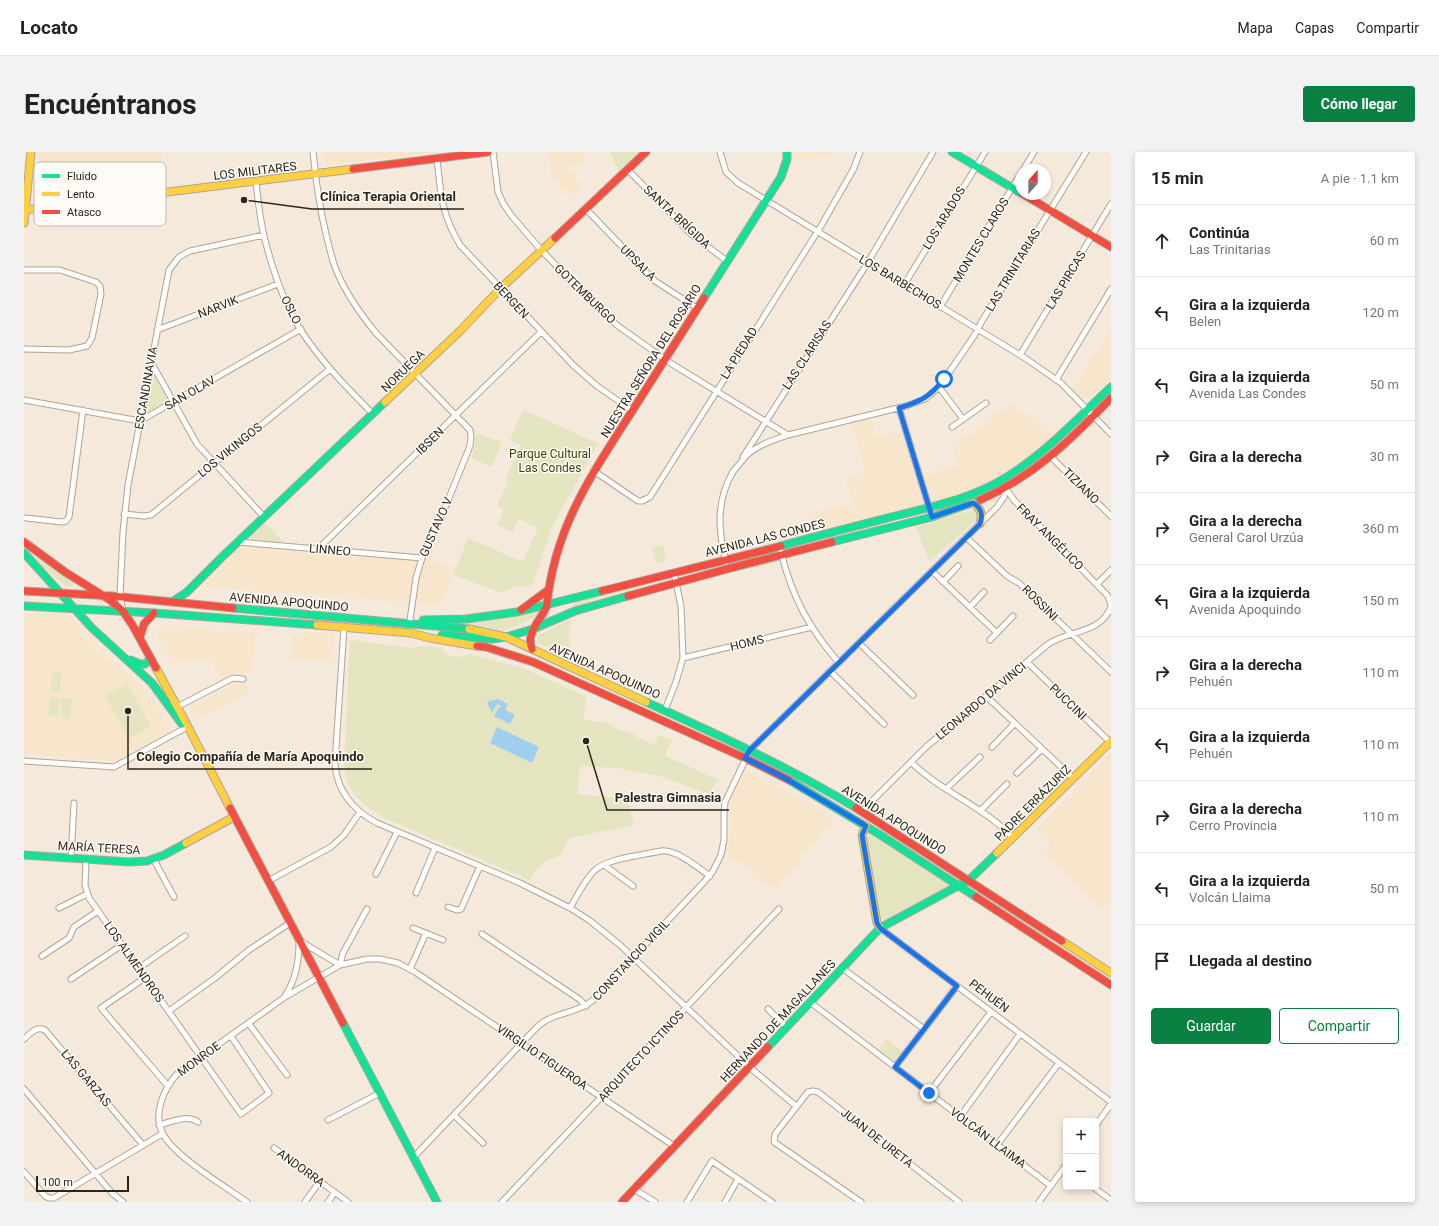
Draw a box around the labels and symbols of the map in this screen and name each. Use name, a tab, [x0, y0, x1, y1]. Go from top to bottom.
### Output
street label: LOS MILITARES	[213, 159, 297, 183]
legend	[34, 162, 166, 226]
north arrow	[1015, 164, 1051, 200]
text: Fluido	[67, 170, 97, 183]
street label: SANTA BRÍGIDA	[641, 182, 714, 252]
callout: Clínica Terapia Oriental	[312, 184, 464, 209]
street label: LOS ARADOS	[920, 184, 968, 252]
text: Lento	[67, 188, 95, 201]
text: Clínica Terapia Oriental	[320, 189, 456, 204]
street label: MONTES CLAROS	[950, 195, 1012, 285]
text: Atasco	[67, 206, 101, 219]
street label: LAS TRINITARIAS	[983, 226, 1043, 314]
street label: UPSALA	[617, 242, 659, 284]
street label: LAS PIRCAS	[1043, 248, 1089, 312]
street label: LOS BARBECHOS	[856, 252, 944, 312]
street label: GOTEMBURGO	[551, 261, 619, 327]
street label: BERGEN	[490, 279, 532, 321]
street label: NUESTRA SEÑORA DEL ROSARIO	[596, 281, 704, 440]
street label: NARVIK	[196, 293, 241, 321]
street label: OSLO	[278, 294, 304, 326]
street label: LAS CLARISAS	[779, 318, 835, 392]
street label: LA PIEDAD	[718, 324, 760, 382]
street label: ESCANDINAVIA	[132, 345, 160, 431]
street label: NORUEGA	[378, 347, 428, 395]
route start	[935, 370, 953, 388]
street label: SAN OLAV	[162, 373, 218, 413]
street label: LOS VIKINGOS	[195, 420, 265, 480]
street label: IBSEN	[413, 424, 447, 458]
park label: Parque Cultural Las Condes	[509, 447, 591, 475]
street label: TIZIANO	[1060, 465, 1102, 507]
street label: GUSTAVO V	[417, 495, 455, 559]
street label: FRAY ANGÉLICO	[1014, 500, 1087, 573]
street label: AVENIDA LAS CONDES	[704, 516, 826, 560]
street label: LINNEO	[309, 541, 351, 559]
street label: ROSSINI	[1019, 582, 1061, 624]
street label: AVENIDA APOQUINDO	[229, 590, 349, 614]
street label: HOMS	[729, 632, 765, 654]
street label: AVENIDA APOQUINDO	[547, 640, 663, 702]
street label: LEONARDO DA VINCI	[933, 659, 1029, 743]
street label: PUCCINI	[1047, 681, 1089, 723]
callout: Colegio Compañía de María Apoquindo	[128, 744, 372, 769]
text: Colegio Compañía de María Apoquindo	[136, 749, 364, 764]
street label: PADRE ERRÁZURIZ	[991, 761, 1074, 844]
street label: AVENIDA APOQUINDO	[839, 782, 949, 858]
callout: Palestra Gimnasia	[607, 785, 729, 810]
text: Palestra Gimnasia	[615, 790, 721, 805]
street label: MARÍA TERESA	[57, 838, 141, 857]
street label: CONSTANCIO VIGIL	[590, 916, 673, 1004]
street label: LOS ALMENDROS	[101, 919, 167, 1005]
street label: HERNANDO DE MAGALLANES	[718, 957, 838, 1085]
street label: PEHUÉN	[966, 976, 1012, 1015]
street label: ARQUITECTO ICTINOS	[595, 1008, 687, 1104]
street label: VIRGILIO FIGUEROA	[494, 1021, 590, 1093]
street label: MONROE	[175, 1039, 223, 1079]
street label: LAS GARZAS	[58, 1047, 114, 1109]
route end	[920, 1084, 938, 1102]
street label: VOLCÁN LLAIMA	[947, 1104, 1030, 1171]
street label: JUAN DE URETA	[838, 1105, 916, 1171]
street label: ANDORRA	[275, 1146, 328, 1190]
scale bar	[36, 1174, 129, 1193]

